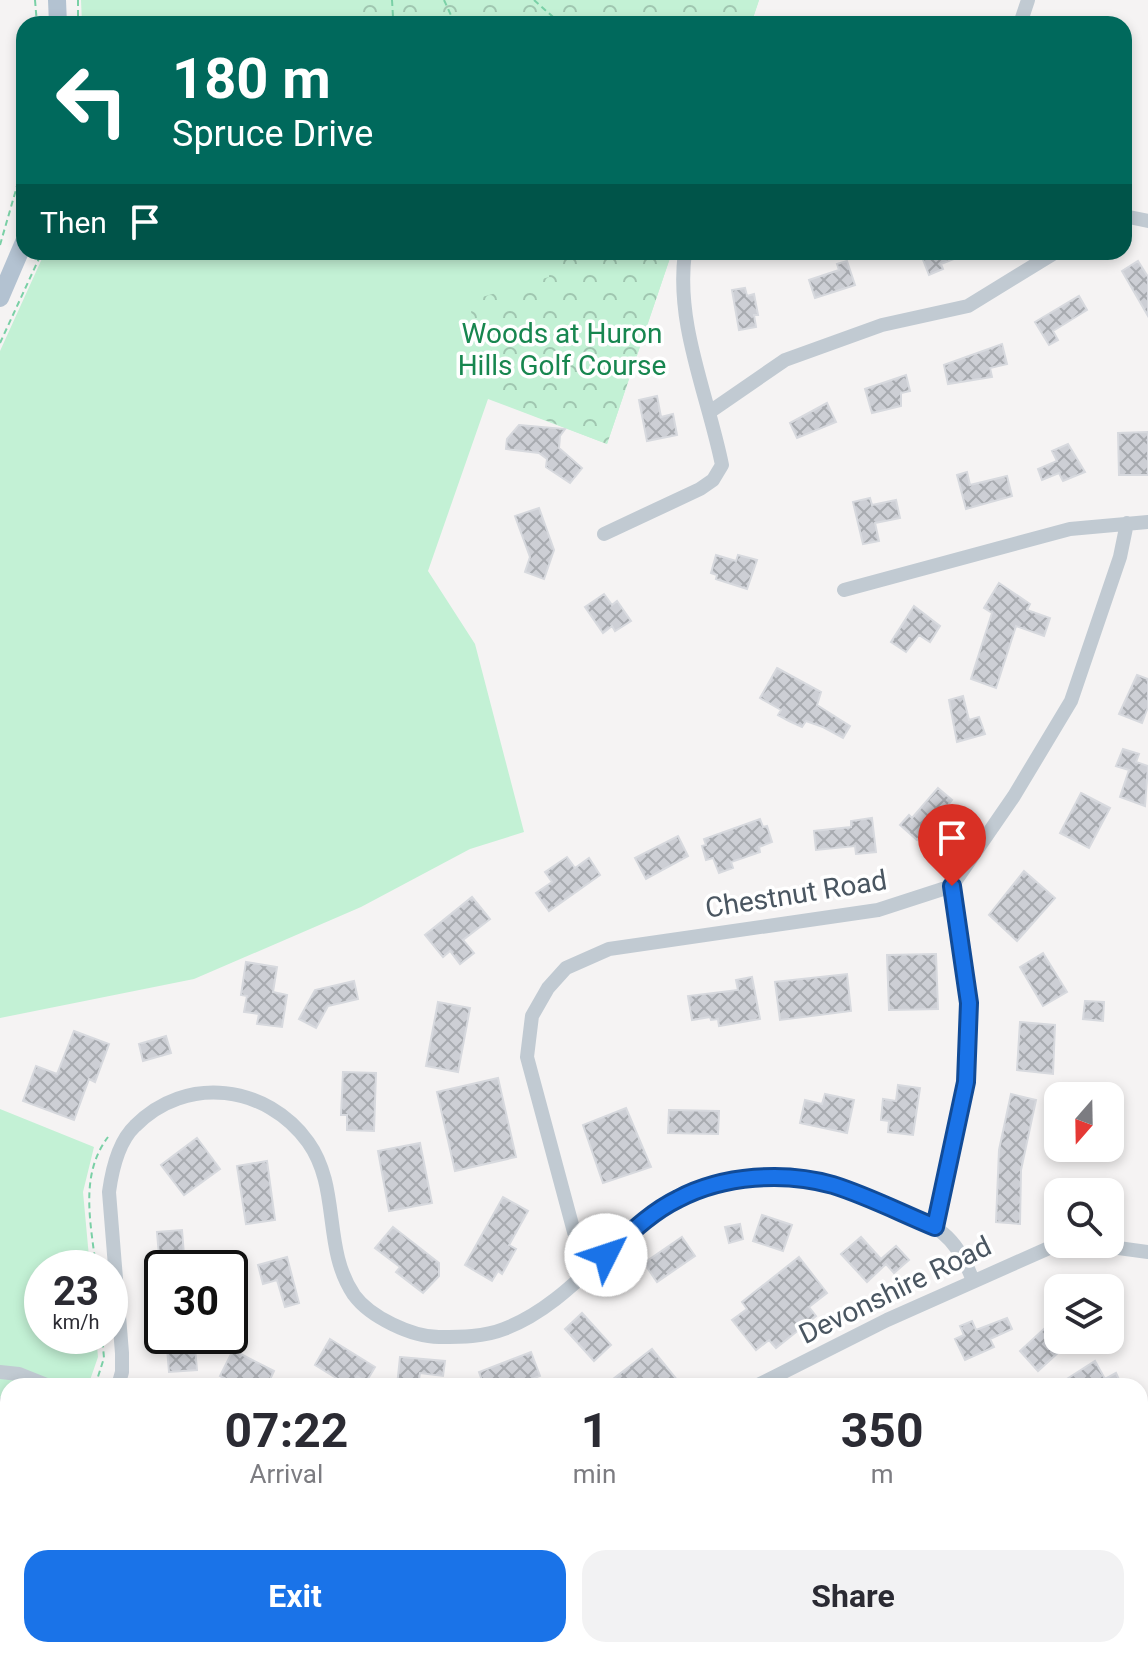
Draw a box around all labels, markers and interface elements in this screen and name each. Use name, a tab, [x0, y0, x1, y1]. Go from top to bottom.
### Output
text: 180 m	[172, 46, 331, 112]
icon: left	[40, 48, 144, 152]
text: Spruce Drive	[172, 113, 373, 155]
icon: arrive	[123, 200, 167, 244]
text: Then	[40, 205, 107, 240]
park label: Woods at Huron Hills Golf Course	[458, 317, 666, 382]
pin	[918, 804, 986, 886]
icon: arrive	[930, 816, 974, 860]
street label: Chestnut Road	[703, 863, 889, 925]
north arrow	[1044, 1082, 1124, 1162]
map controls	[1044, 1082, 1124, 1354]
button: search	[1044, 1178, 1124, 1258]
position arrow	[564, 1213, 648, 1297]
street label: Devonshire Road	[793, 1229, 997, 1351]
speed limit sign: 30	[144, 1250, 248, 1354]
text: 23	[53, 1268, 99, 1315]
button: layers	[1044, 1274, 1124, 1354]
text: km/h	[53, 1310, 99, 1334]
text: 07:22	[225, 1402, 348, 1459]
text: 1	[581, 1402, 608, 1459]
text: 350	[841, 1402, 923, 1459]
text: Arrival	[250, 1459, 323, 1489]
text: min	[573, 1459, 616, 1489]
text: m	[871, 1459, 894, 1489]
button: Exit	[24, 1550, 566, 1642]
button: Share	[582, 1550, 1124, 1642]

